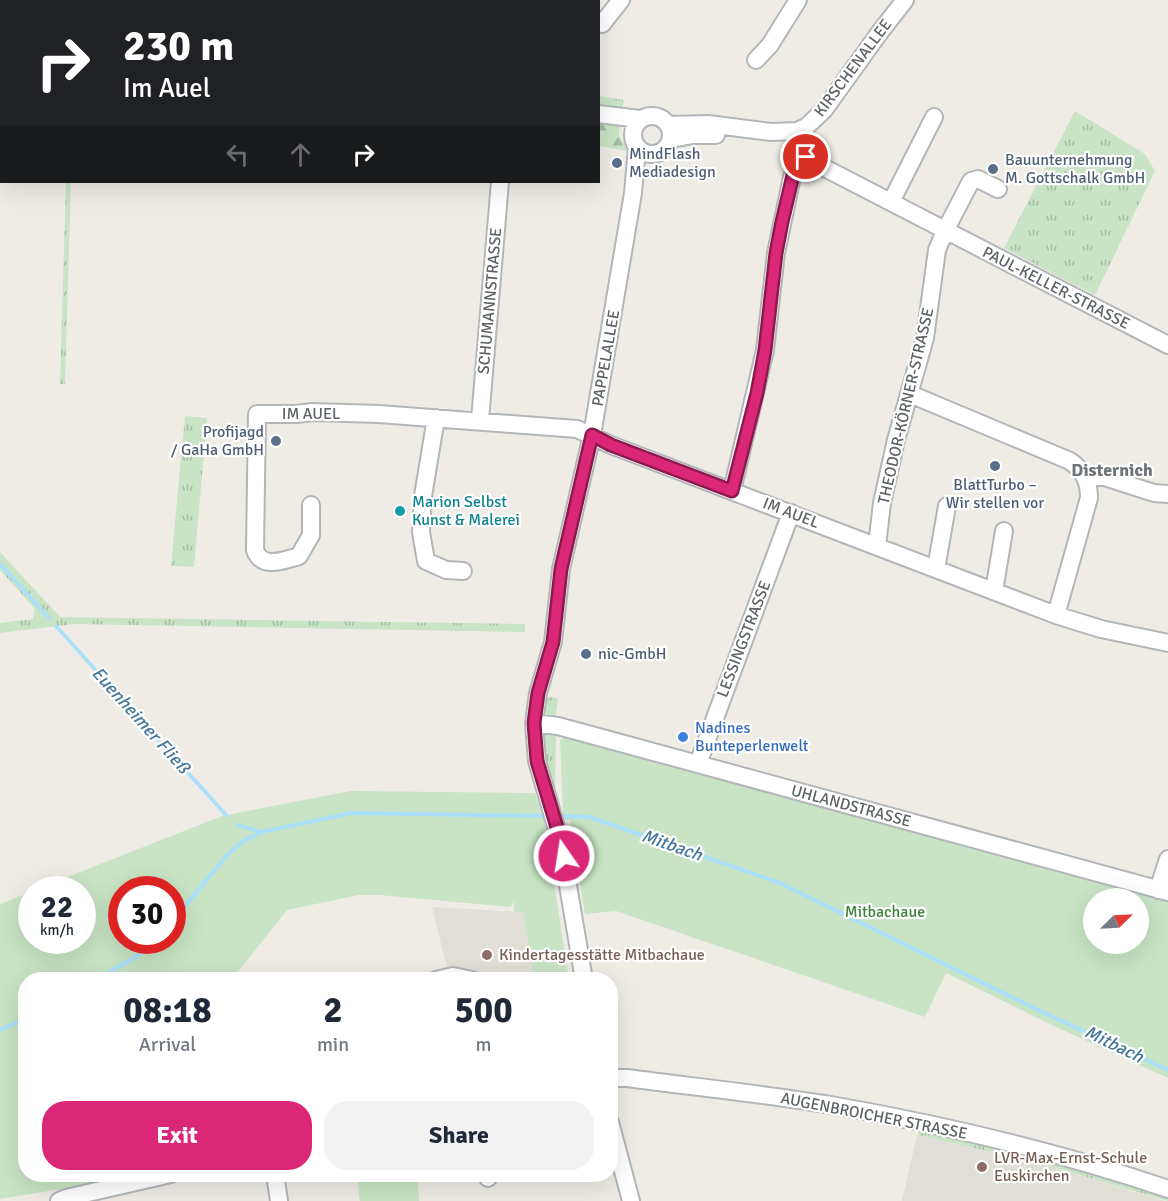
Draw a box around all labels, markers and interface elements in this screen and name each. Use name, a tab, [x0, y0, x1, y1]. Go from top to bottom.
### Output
street label: KIRSCHENALLEE	[810, 15, 896, 121]
text: 230 m	[123, 21, 234, 72]
icon: right	[24, 24, 102, 102]
text: Im Auel	[123, 72, 211, 105]
pin	[780, 131, 831, 182]
icon: left	[221, 138, 254, 171]
icon: ahead	[284, 138, 317, 171]
icon: right	[347, 138, 380, 171]
icon: arrive	[789, 140, 822, 173]
place label: MindFlash Mediadesign	[629, 144, 716, 182]
place label: Bauunternehmung M. Gottschalk GmbH	[1005, 150, 1145, 188]
marker: MindFlash Mediadesign	[610, 156, 624, 170]
marker: Bauunternehmung M. Gottschalk GmbH	[986, 162, 1000, 176]
street label: SCHUMANNSTRASSE	[474, 227, 506, 375]
street label: PAUL-KELLER-STRASSE	[979, 242, 1133, 334]
street label: THEODOR-KÖRNER-STRASSE	[874, 306, 938, 506]
street label: PAPPELALLEE	[588, 308, 624, 408]
street label: IM AUEL	[282, 404, 340, 424]
place label: Profijagd / GaHa GmbH	[171, 422, 264, 460]
marker: Profijagd / GaHa GmbH	[269, 434, 283, 448]
marker: BlattTurbo – Wir stellen vor	[988, 459, 1002, 473]
district label: Disternich	[1071, 459, 1153, 481]
place label: BlattTurbo – Wir stellen vor	[946, 475, 1044, 513]
place label: Marion Selbst Kunst & Malerei	[412, 492, 520, 530]
street label: IM AUEL	[760, 493, 822, 533]
marker: Marion Selbst Kunst & Malerei	[393, 504, 407, 518]
street label: LESSINGSTRASSE	[713, 578, 775, 700]
place label: nic-GmbH	[598, 644, 666, 664]
marker: nic-GmbH	[579, 647, 593, 661]
water label: Euenheimer Fließ	[87, 662, 196, 779]
place label: Nadines Bunteperlenwelt	[695, 718, 809, 756]
marker: Nadines Bunteperlenwelt	[676, 730, 690, 744]
street label: UHLANDSTRASSE	[789, 780, 913, 832]
position arrow	[532, 824, 596, 888]
water label: Mitbach	[639, 824, 706, 866]
speed limit sign: 30	[108, 876, 186, 954]
north arrow	[1083, 888, 1149, 954]
map controls	[1083, 888, 1149, 954]
text: 22	[41, 889, 73, 926]
park label: Mitbachaue	[845, 902, 925, 922]
text: km/h	[40, 921, 74, 939]
place label: Kindertagesstätte Mitbachaue	[499, 945, 705, 965]
marker: Kindertagesstätte Mitbachaue	[480, 948, 494, 962]
text: 08:18	[123, 988, 212, 1033]
text: 2	[323, 988, 343, 1033]
text: 500	[454, 988, 513, 1033]
water label: Mitbach	[1081, 1020, 1148, 1068]
text: Arrival	[139, 1032, 196, 1057]
text: min	[317, 1032, 349, 1057]
text: m	[476, 1032, 492, 1057]
street label: AUGENBROICHER STRASSE	[779, 1088, 969, 1144]
button: Exit	[42, 1101, 312, 1170]
button: Share	[324, 1101, 594, 1170]
place label: LVR-Max-Ernst-Schule Euskirchen	[994, 1148, 1147, 1186]
marker: LVR-Max-Ernst-Schule Euskirchen	[975, 1160, 989, 1174]

